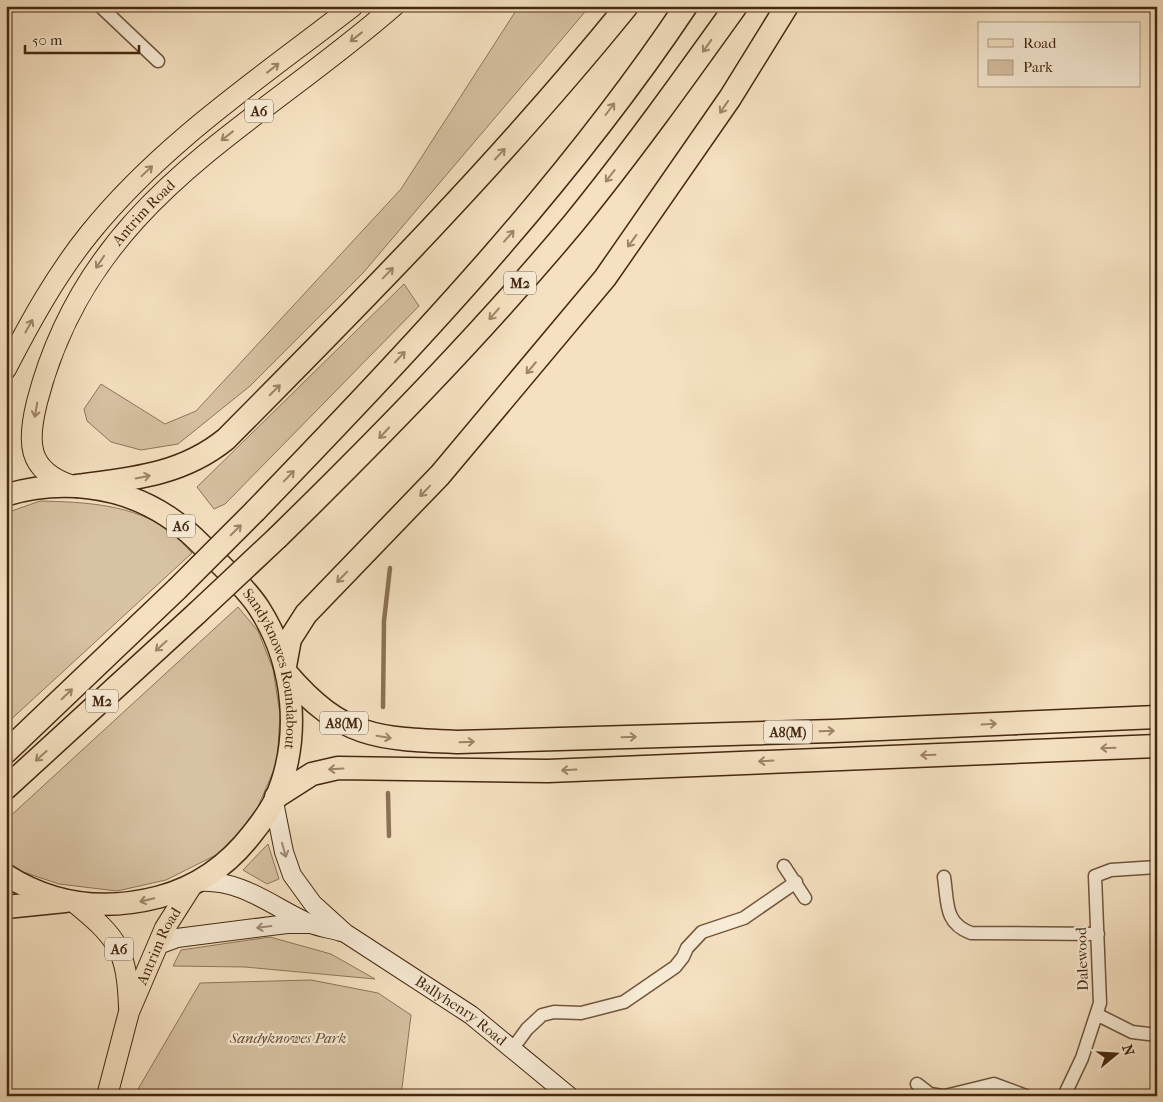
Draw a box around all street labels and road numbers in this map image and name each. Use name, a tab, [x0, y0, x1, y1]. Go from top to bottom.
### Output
road number: A6	[245, 100, 273, 122]
street label: Antrim Road	[108, 175, 179, 250]
road number: M2	[504, 272, 536, 294]
road number: A6	[167, 514, 195, 538]
street label: Sandyknowes Roundabout	[239, 585, 300, 751]
road number: M2	[86, 689, 118, 712]
road number: A8(M)	[320, 711, 368, 734]
road number: A8(M)	[764, 720, 812, 744]
street label: Antrim Road	[132, 903, 185, 989]
street label: Dalewood	[1072, 926, 1092, 991]
road number: A6	[105, 938, 133, 961]
street label: Ballyhenry Road	[412, 972, 511, 1050]

